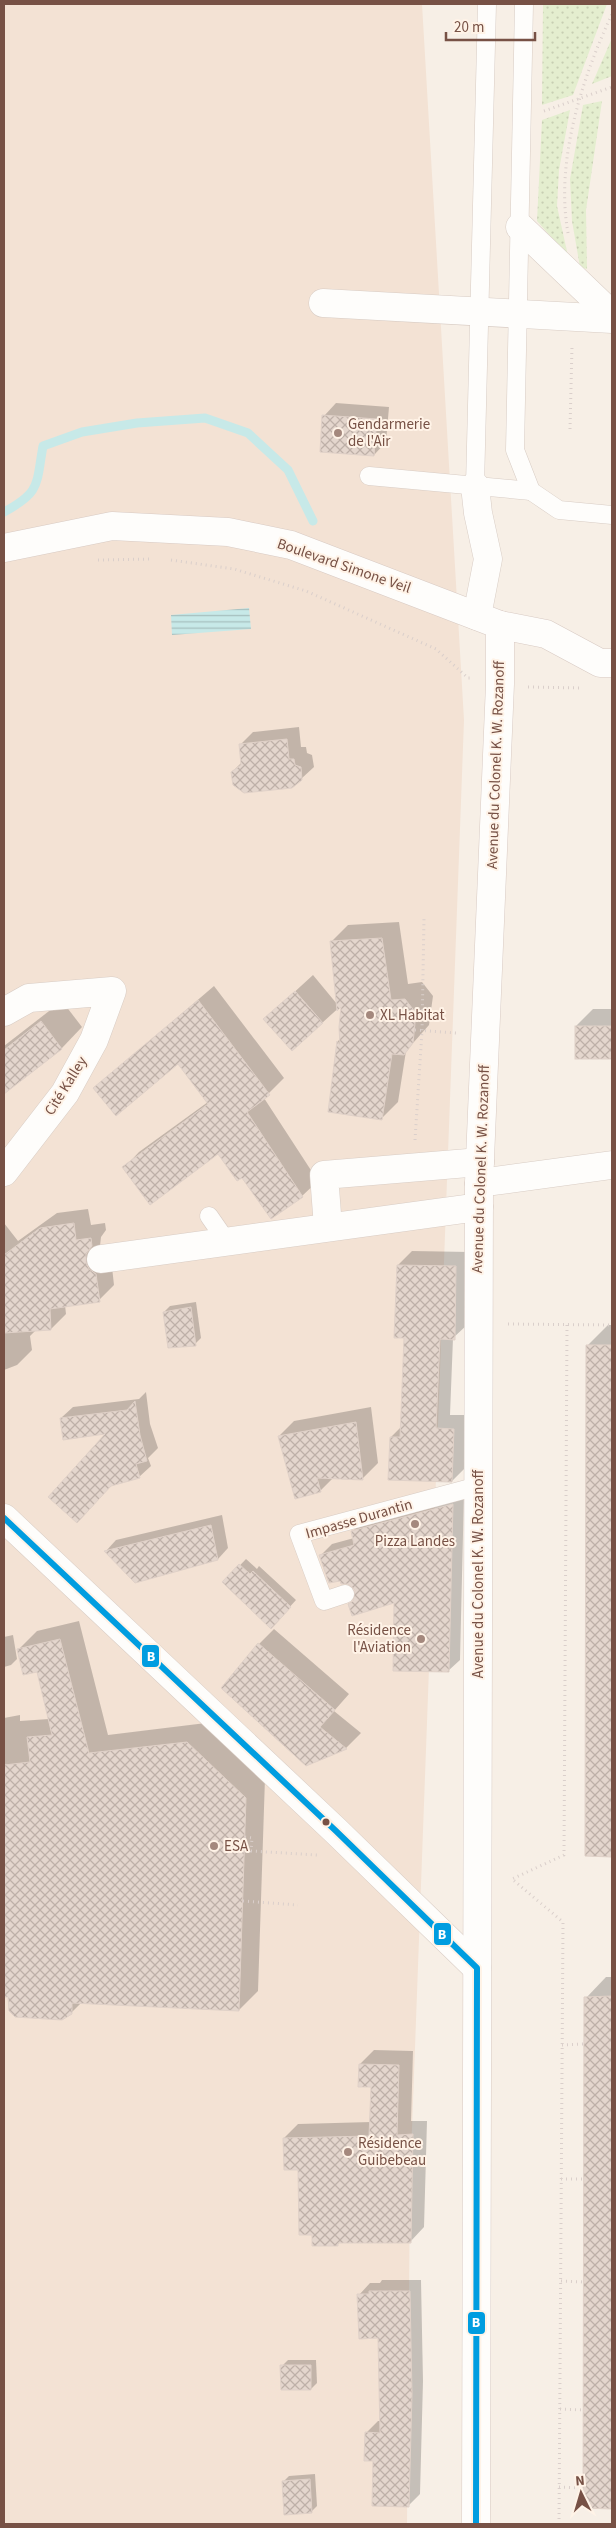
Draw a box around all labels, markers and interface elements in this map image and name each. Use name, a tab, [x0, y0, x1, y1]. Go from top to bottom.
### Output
scale bar	[446, 10, 535, 42]
text: 20 m	[454, 17, 484, 38]
place label: Gendarmerie de l'Air	[348, 414, 430, 452]
marker: Gendarmerie de l'Air	[332, 427, 344, 439]
street label: Boulevard Simone Veil	[274, 533, 414, 599]
street label: Avenue du Colonel K. W. Rozanoff	[482, 659, 510, 869]
place label: XL Habitat	[380, 1005, 445, 1026]
marker: XL Habitat	[364, 1009, 376, 1021]
street label: Cité Kalley	[40, 1052, 92, 1120]
street label: Avenue du Colonel K. W. Rozanoff	[467, 1063, 495, 1273]
street label: Avenue du Colonel K. W. Rozanoff	[468, 1469, 489, 1678]
street label: Impasse Durantin	[303, 1494, 415, 1544]
marker: Pizza Landes	[409, 1518, 421, 1530]
place label: Pizza Landes	[375, 1531, 455, 1552]
place label: Résidence l'Aviation	[347, 1620, 411, 1658]
marker: Résidence l'Aviation	[415, 1633, 427, 1645]
line badge: B	[141, 1644, 160, 1668]
text: B	[147, 1647, 156, 1667]
unlabelled marker	[321, 1817, 331, 1827]
place label: ESA	[224, 1836, 249, 1857]
marker: ESA	[208, 1840, 220, 1852]
line badge: B	[433, 1922, 452, 1946]
text: B	[438, 1925, 447, 1945]
place label: Résidence Guibebeau	[358, 2133, 426, 2171]
marker: Résidence Guibebeau	[342, 2146, 354, 2158]
line badge: B	[467, 2311, 486, 2335]
text: B	[472, 2313, 481, 2333]
north arrow	[556, 2468, 606, 2518]
text: N	[574, 2471, 585, 2491]

